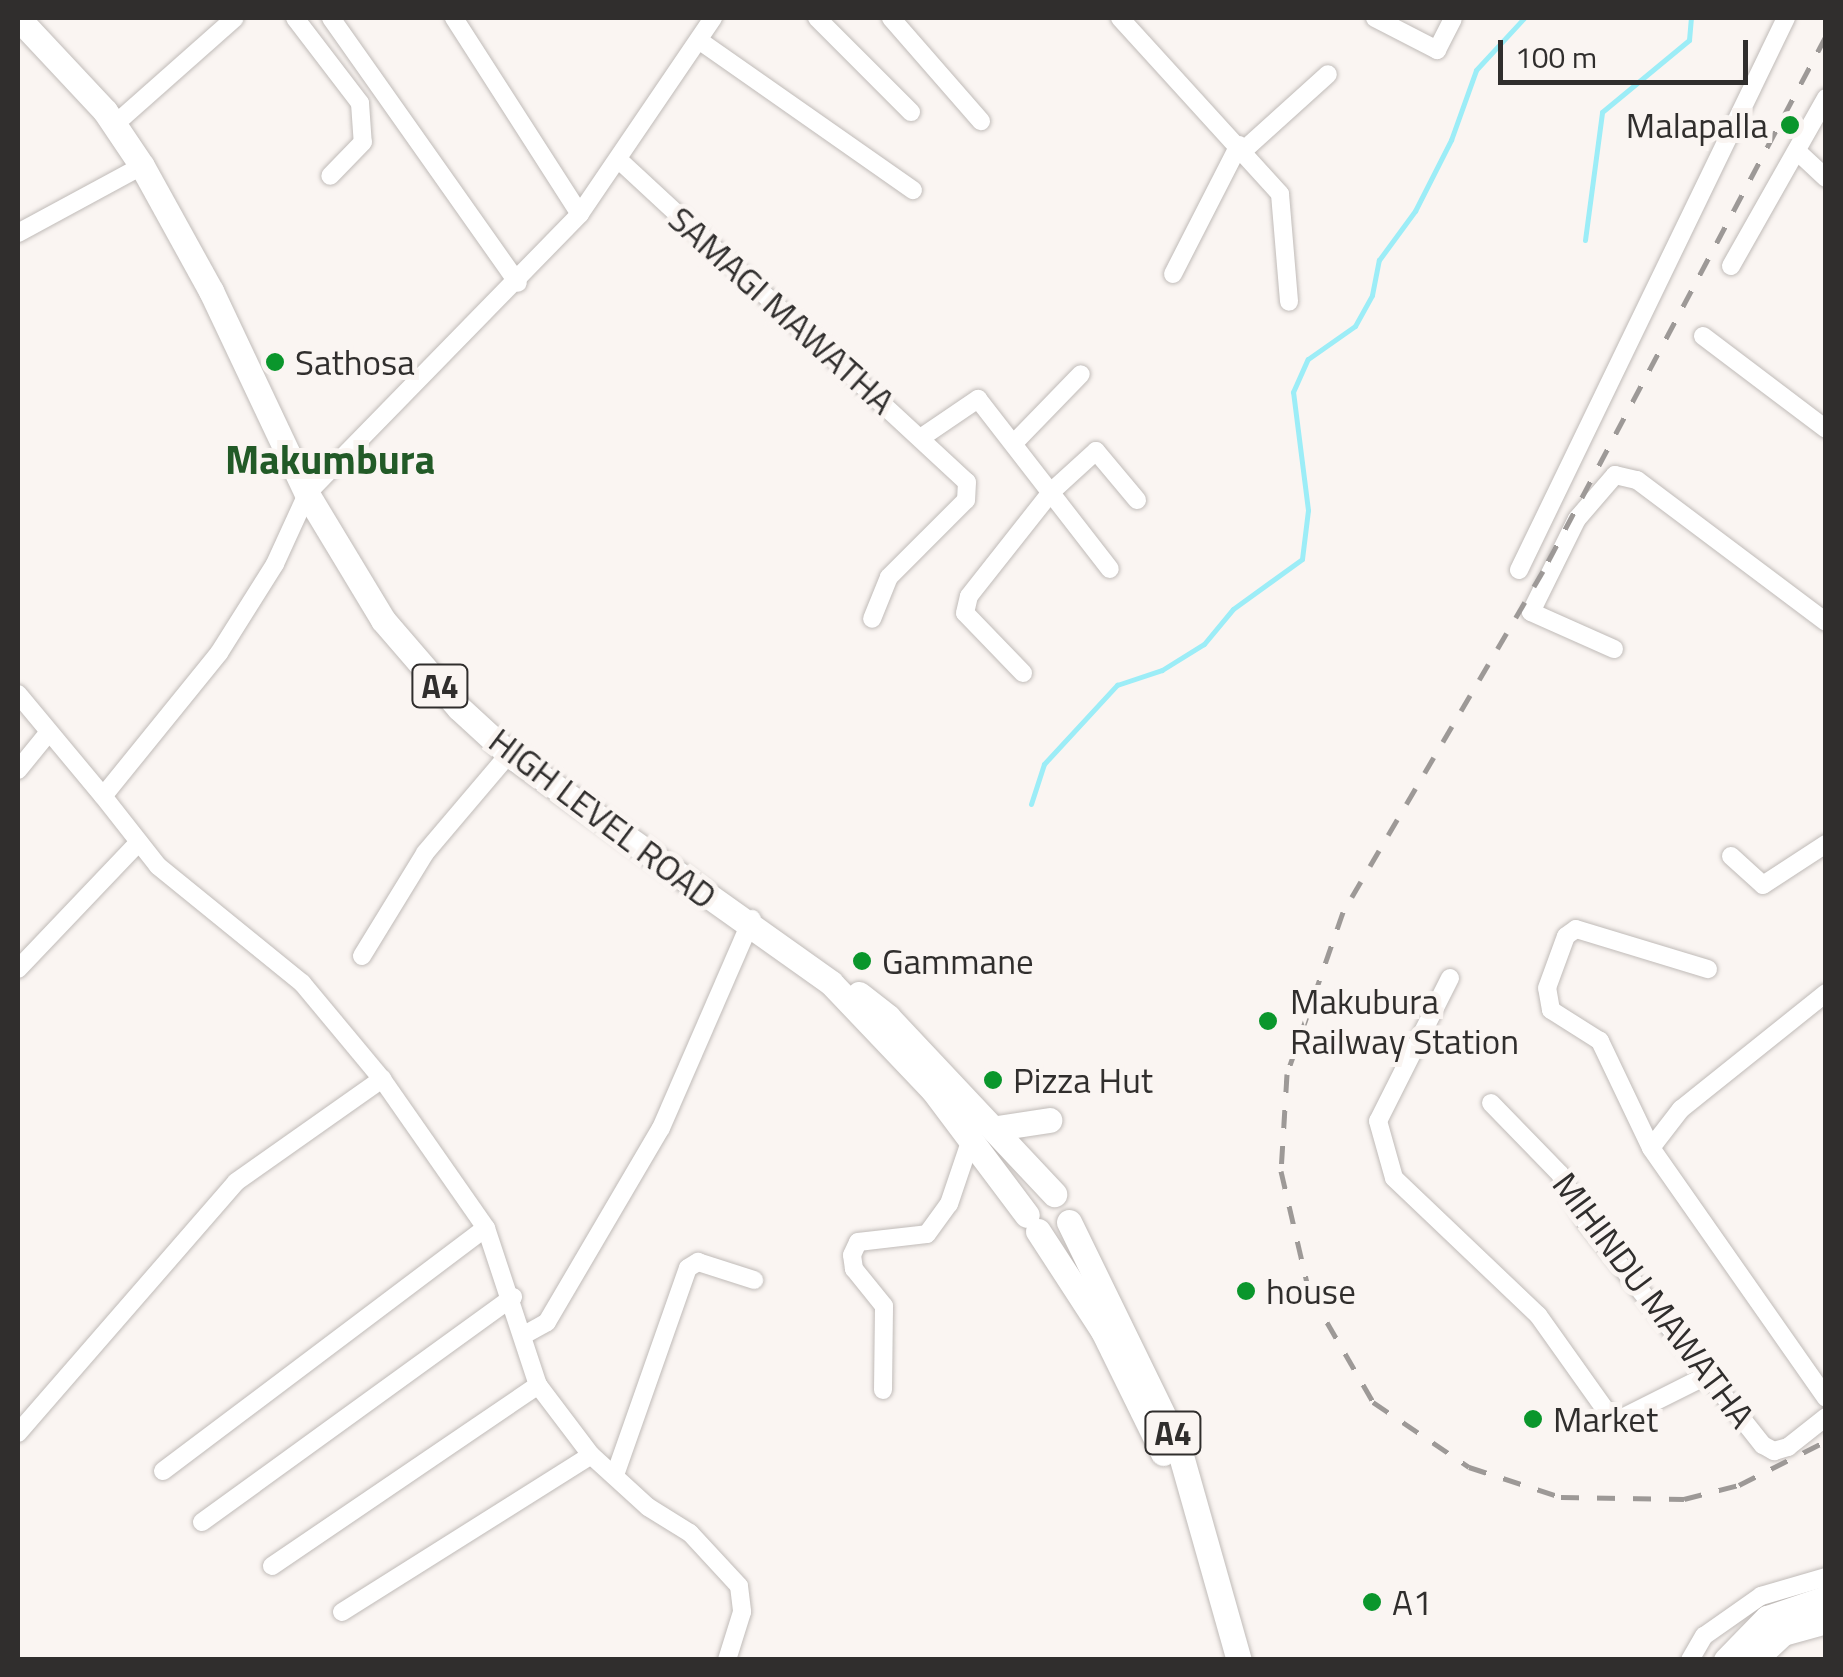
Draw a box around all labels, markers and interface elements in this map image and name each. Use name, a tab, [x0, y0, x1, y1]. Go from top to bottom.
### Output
scale bar	[1503, 20, 1753, 82]
text: 100 m	[1515, 34, 1597, 80]
place label: Malapalla	[1626, 104, 1768, 146]
marker: Malapalla	[1777, 112, 1803, 138]
street label: SAMAGI MAWATHA	[661, 198, 903, 422]
place label: Sathosa	[295, 341, 415, 383]
marker: Sathosa	[264, 351, 286, 373]
district label: Makumbura	[225, 436, 435, 484]
road number: A4	[410, 659, 470, 713]
street label: HIGH LEVEL ROAD	[481, 719, 725, 917]
place label: Gammane	[882, 940, 1034, 982]
marker: Gammane	[851, 950, 873, 972]
place label: Makubura Railway Station	[1290, 980, 1519, 1062]
marker: Makubura Railway Station	[1255, 1008, 1281, 1034]
place label: Pizza Hut	[1013, 1059, 1153, 1101]
marker: Pizza Hut	[982, 1069, 1004, 1091]
street label: MIHINDU MAWATHA	[1544, 1164, 1764, 1436]
place label: house	[1266, 1270, 1356, 1312]
marker: house	[1235, 1280, 1257, 1302]
place label: Market	[1553, 1398, 1658, 1440]
road number: A4	[1143, 1406, 1203, 1460]
marker: Market	[1522, 1408, 1544, 1430]
place label: A1	[1392, 1581, 1432, 1623]
marker: A1	[1361, 1591, 1383, 1613]

